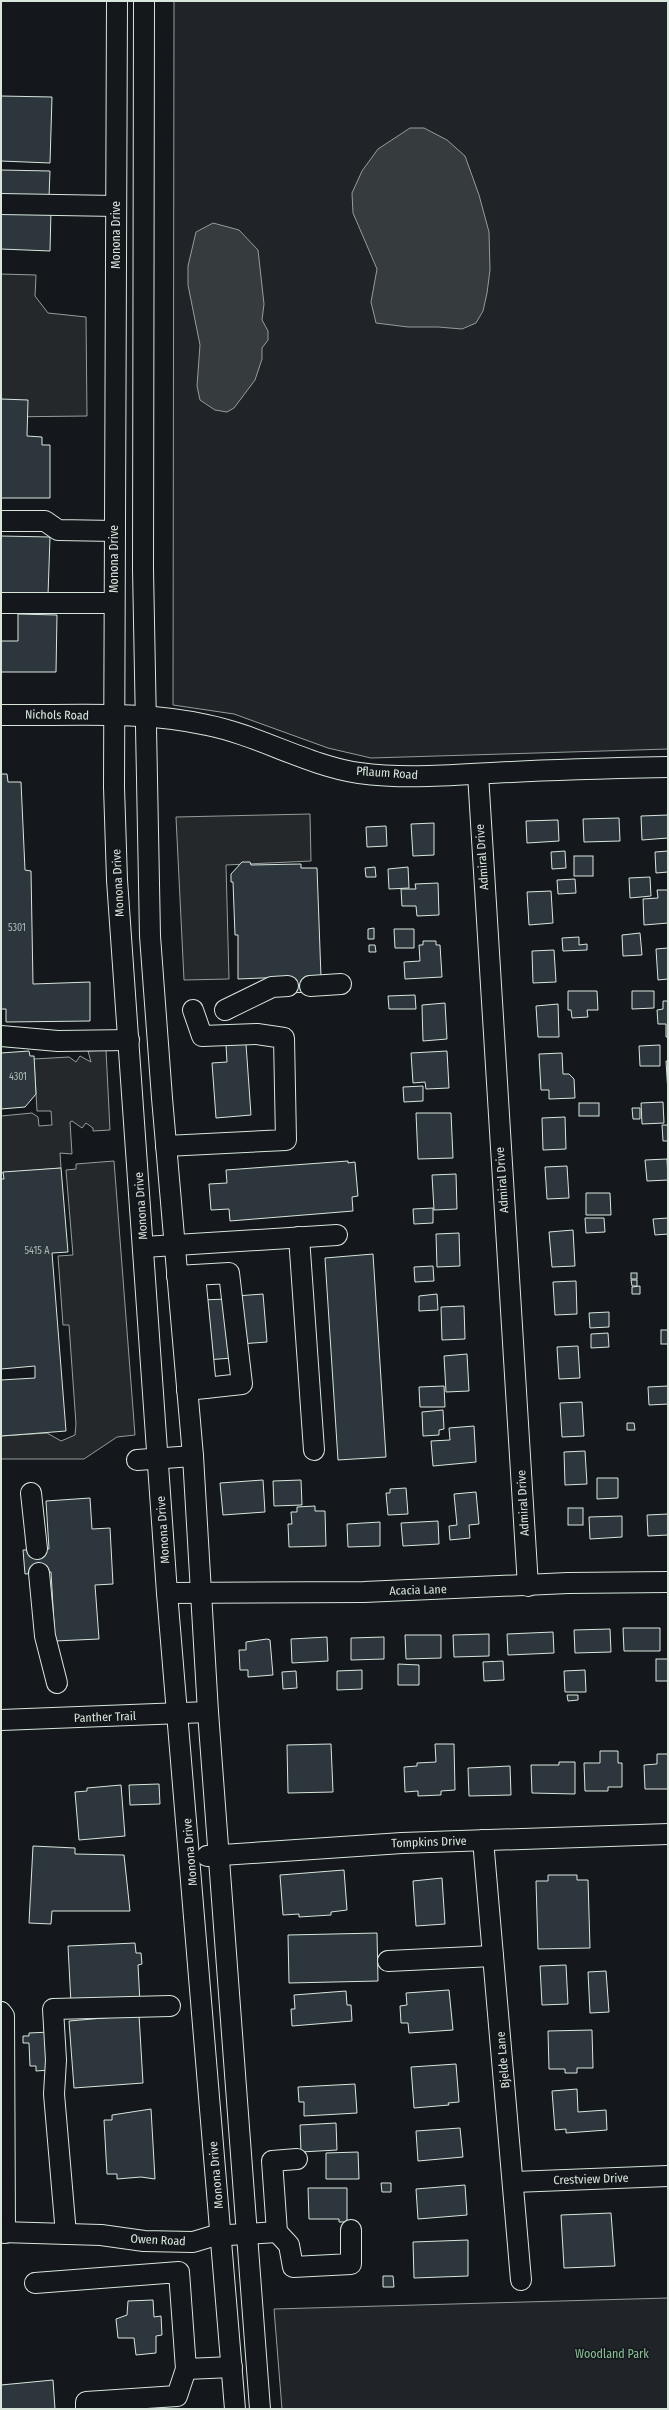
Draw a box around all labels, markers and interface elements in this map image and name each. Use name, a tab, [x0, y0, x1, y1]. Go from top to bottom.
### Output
street label: Monona Drive	[109, 201, 123, 269]
street label: Monona Drive	[107, 525, 121, 593]
street label: Nichols Road	[25, 707, 89, 723]
street label: Pflaum Road	[356, 764, 418, 782]
street label: Admiral Drive	[473, 824, 491, 890]
street label: Monona Drive	[109, 849, 127, 917]
house number: 5301	[8, 922, 26, 934]
house number: 4301	[9, 1071, 27, 1083]
street label: Admiral Drive	[493, 1147, 511, 1213]
street label: Monona Drive	[132, 1172, 150, 1240]
house number: 5415 A	[25, 1245, 50, 1257]
street label: Admiral Drive	[514, 1470, 532, 1536]
street label: Monona Drive	[154, 1496, 172, 1564]
street label: Acacia Lane	[389, 1582, 447, 1598]
street label: Panther Trail	[74, 1709, 136, 1725]
street label: Monona Drive	[180, 1817, 200, 1886]
street label: Tompkins Drive	[391, 1834, 467, 1850]
street label: Bjelde Lane	[494, 2031, 512, 2089]
street label: Monona Drive	[206, 2140, 226, 2209]
street label: Crestview Drive	[553, 2171, 629, 2187]
street label: Owen Road	[130, 2232, 186, 2248]
park label: Woodland Park	[575, 2347, 649, 2361]

